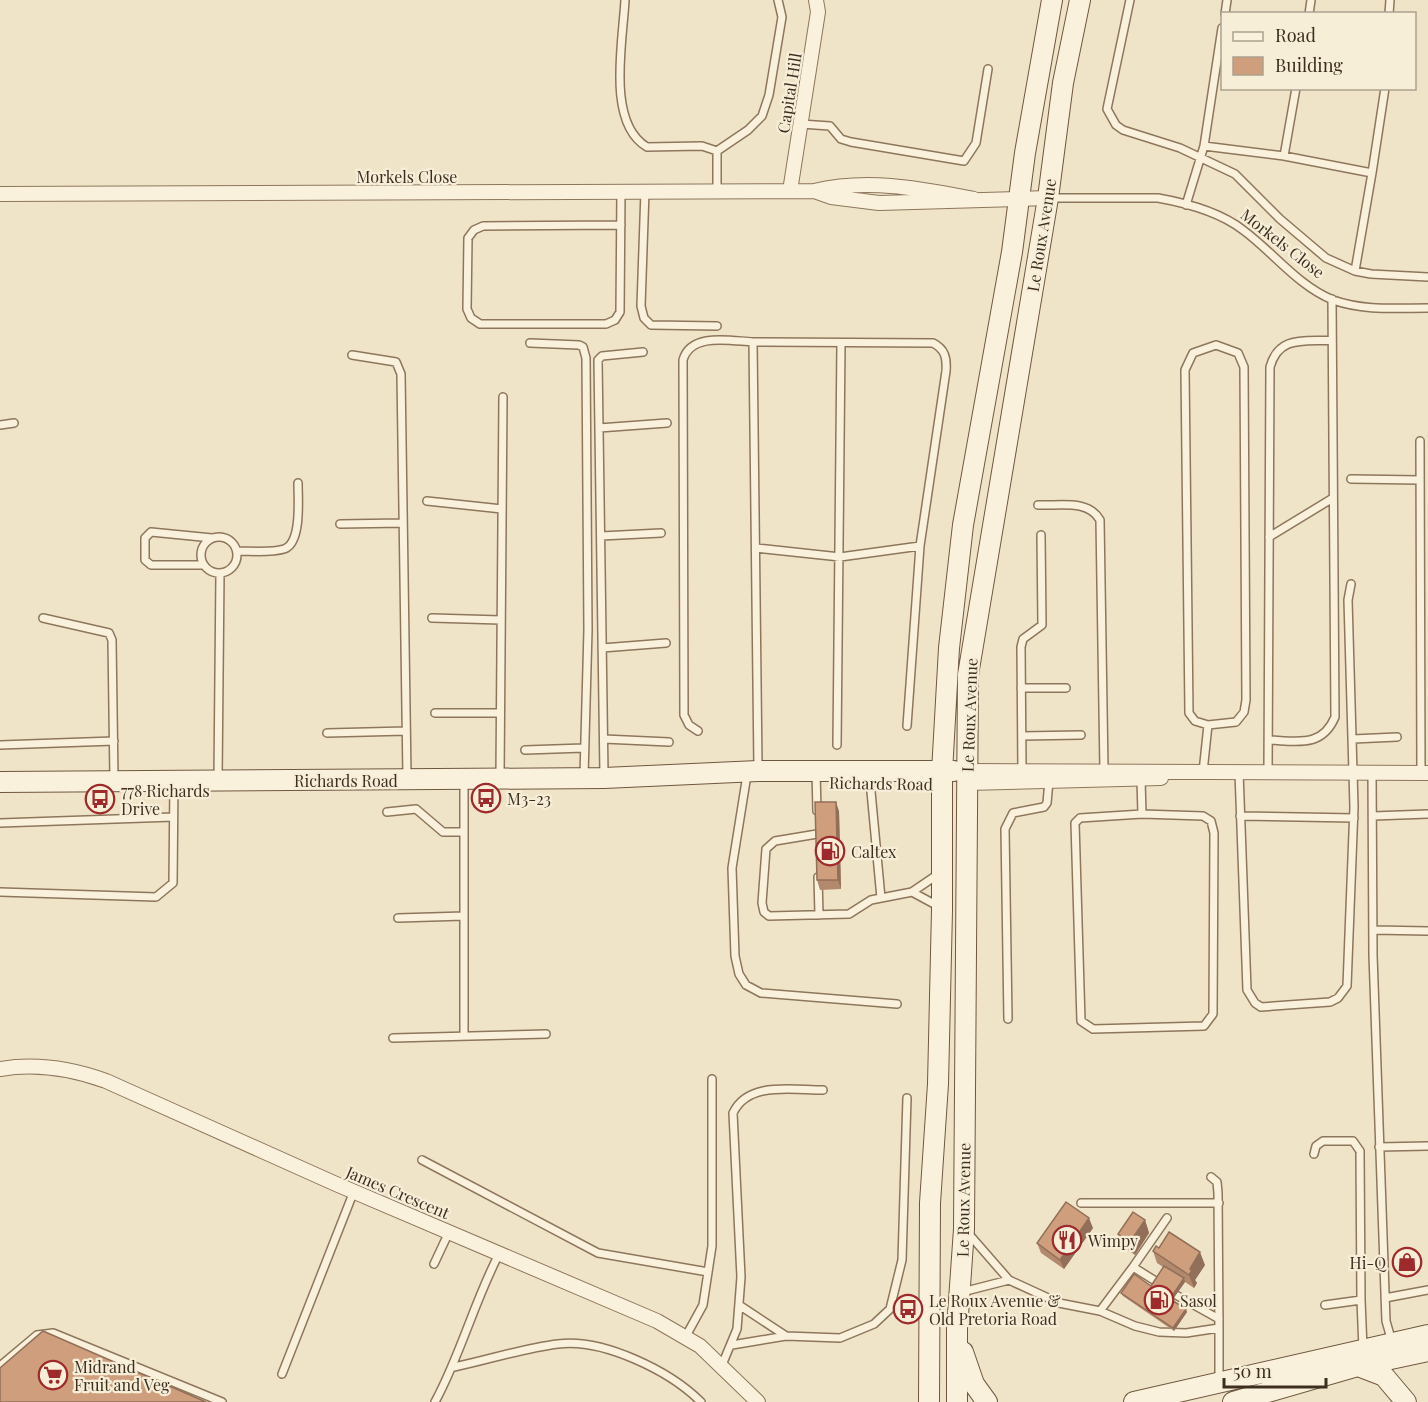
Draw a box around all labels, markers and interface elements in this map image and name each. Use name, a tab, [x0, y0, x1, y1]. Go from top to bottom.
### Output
legend	[1221, 12, 1416, 90]
text: Road	[1275, 23, 1316, 47]
street label: Capital Hill	[772, 51, 806, 135]
text: Building	[1275, 53, 1343, 77]
street label: Morkels Close	[357, 166, 457, 187]
street label: Le Roux Avenue	[1022, 177, 1060, 293]
street label: Morkels Close	[1237, 204, 1329, 282]
street label: Le Roux Avenue	[957, 658, 981, 772]
street label: Richards Road	[294, 770, 398, 791]
street label: Richards Road	[829, 772, 933, 794]
place label: 778 Richards Drive	[121, 780, 210, 819]
bus stop icon: M3-23	[470, 782, 502, 814]
bus stop icon: 778 Richards Drive	[84, 783, 116, 815]
place label: M3-23	[507, 788, 551, 809]
fuel station icon: Caltex	[814, 835, 846, 867]
place label: Caltex	[851, 841, 897, 862]
street label: Le Roux Avenue	[952, 1143, 974, 1257]
street label: James Crescent	[342, 1160, 453, 1223]
restaurant icon: Wimpy	[1051, 1224, 1083, 1256]
place label: Wimpy	[1087, 1230, 1138, 1251]
shop icon: Hi-Q	[1391, 1246, 1423, 1278]
place label: Hi-Q	[1350, 1252, 1387, 1273]
fuel station icon: Sasol	[1143, 1284, 1175, 1316]
place label: Le Roux Avenue & Old Pretoria Road	[929, 1290, 1061, 1329]
place label: Sasol	[1180, 1290, 1217, 1311]
bus stop icon: Le Roux Avenue & Old Pretoria Road	[892, 1293, 924, 1325]
scale bar	[1224, 1351, 1326, 1389]
place label: Midrand Fruit and Veg	[74, 1356, 170, 1395]
supermarket icon: Midrand Fruit and Veg	[37, 1359, 69, 1391]
text: 50 m	[1233, 1359, 1272, 1383]

